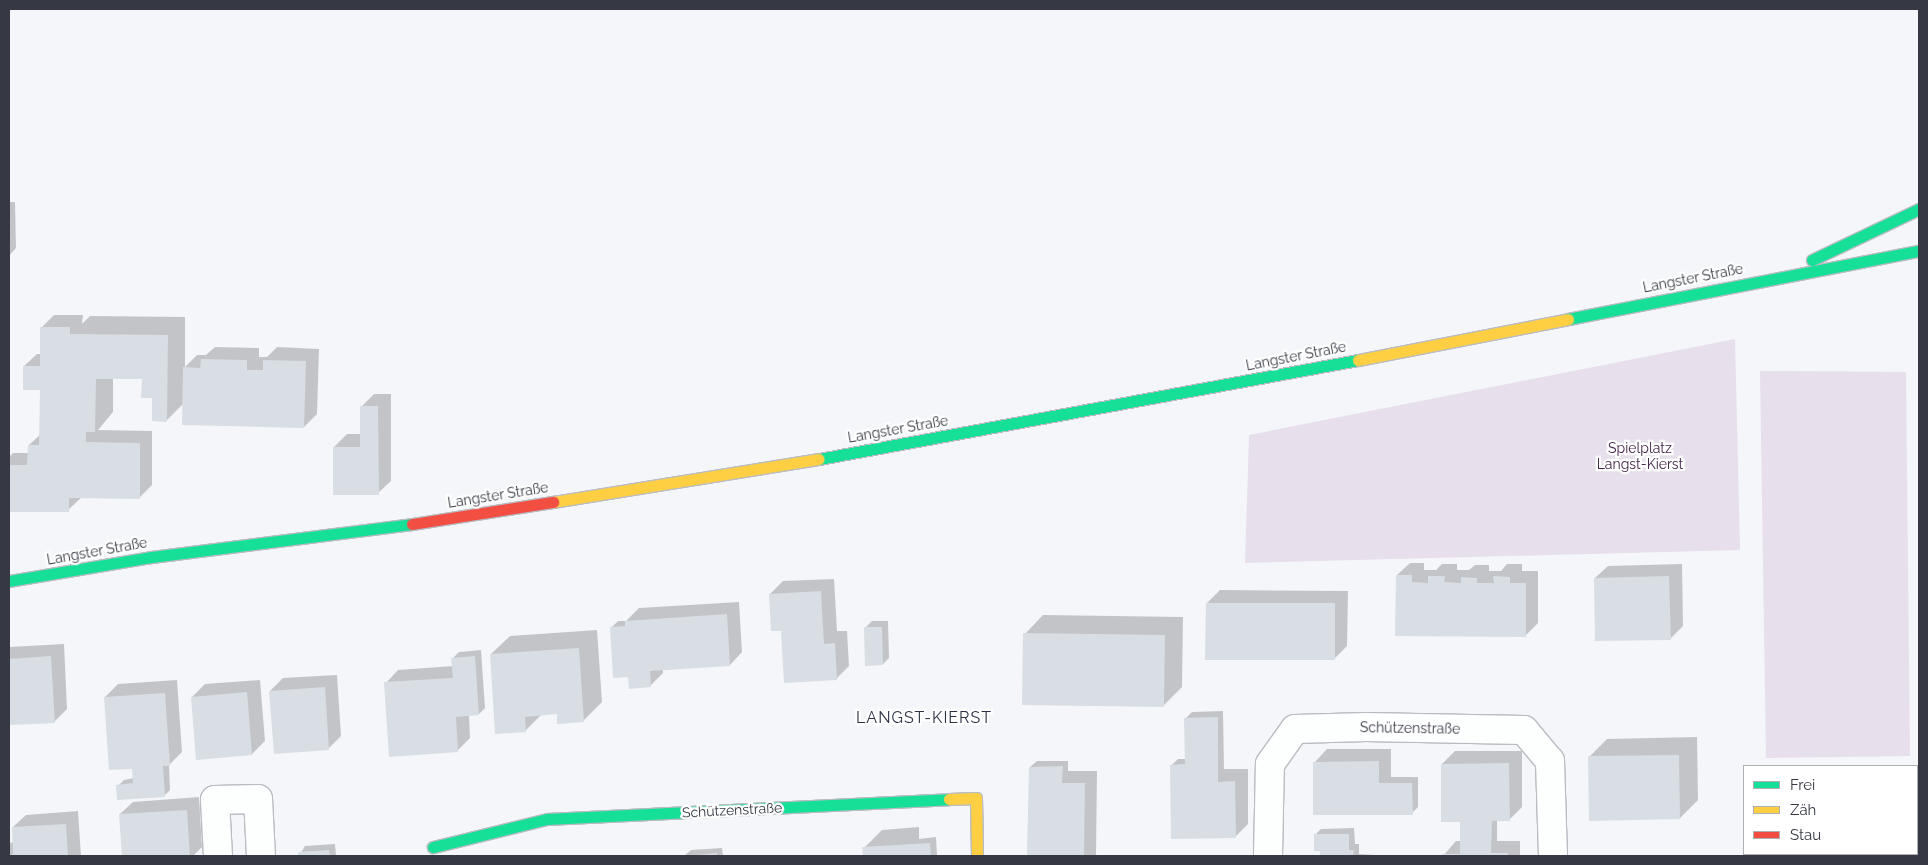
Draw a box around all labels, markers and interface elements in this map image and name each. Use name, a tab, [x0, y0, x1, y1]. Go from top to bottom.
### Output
street label: Langster Straße	[1641, 260, 1745, 296]
street label: Langster Straße	[1244, 338, 1348, 374]
street label: Langster Straße	[846, 412, 950, 446]
park label: Spielplatz Langst-Kierst	[1597, 440, 1683, 472]
street label: Langster Straße	[446, 479, 550, 511]
street label: Langster Straße	[45, 534, 149, 568]
district label: LANGST-KIERST	[854, 708, 994, 728]
street label: Schützenstraße	[1360, 719, 1460, 737]
legend	[1743, 765, 1918, 855]
text: Frei	[1790, 776, 1815, 794]
street label: Schützenstraße	[681, 799, 783, 821]
text: Zäh	[1790, 801, 1816, 819]
text: Stau	[1790, 826, 1821, 844]

